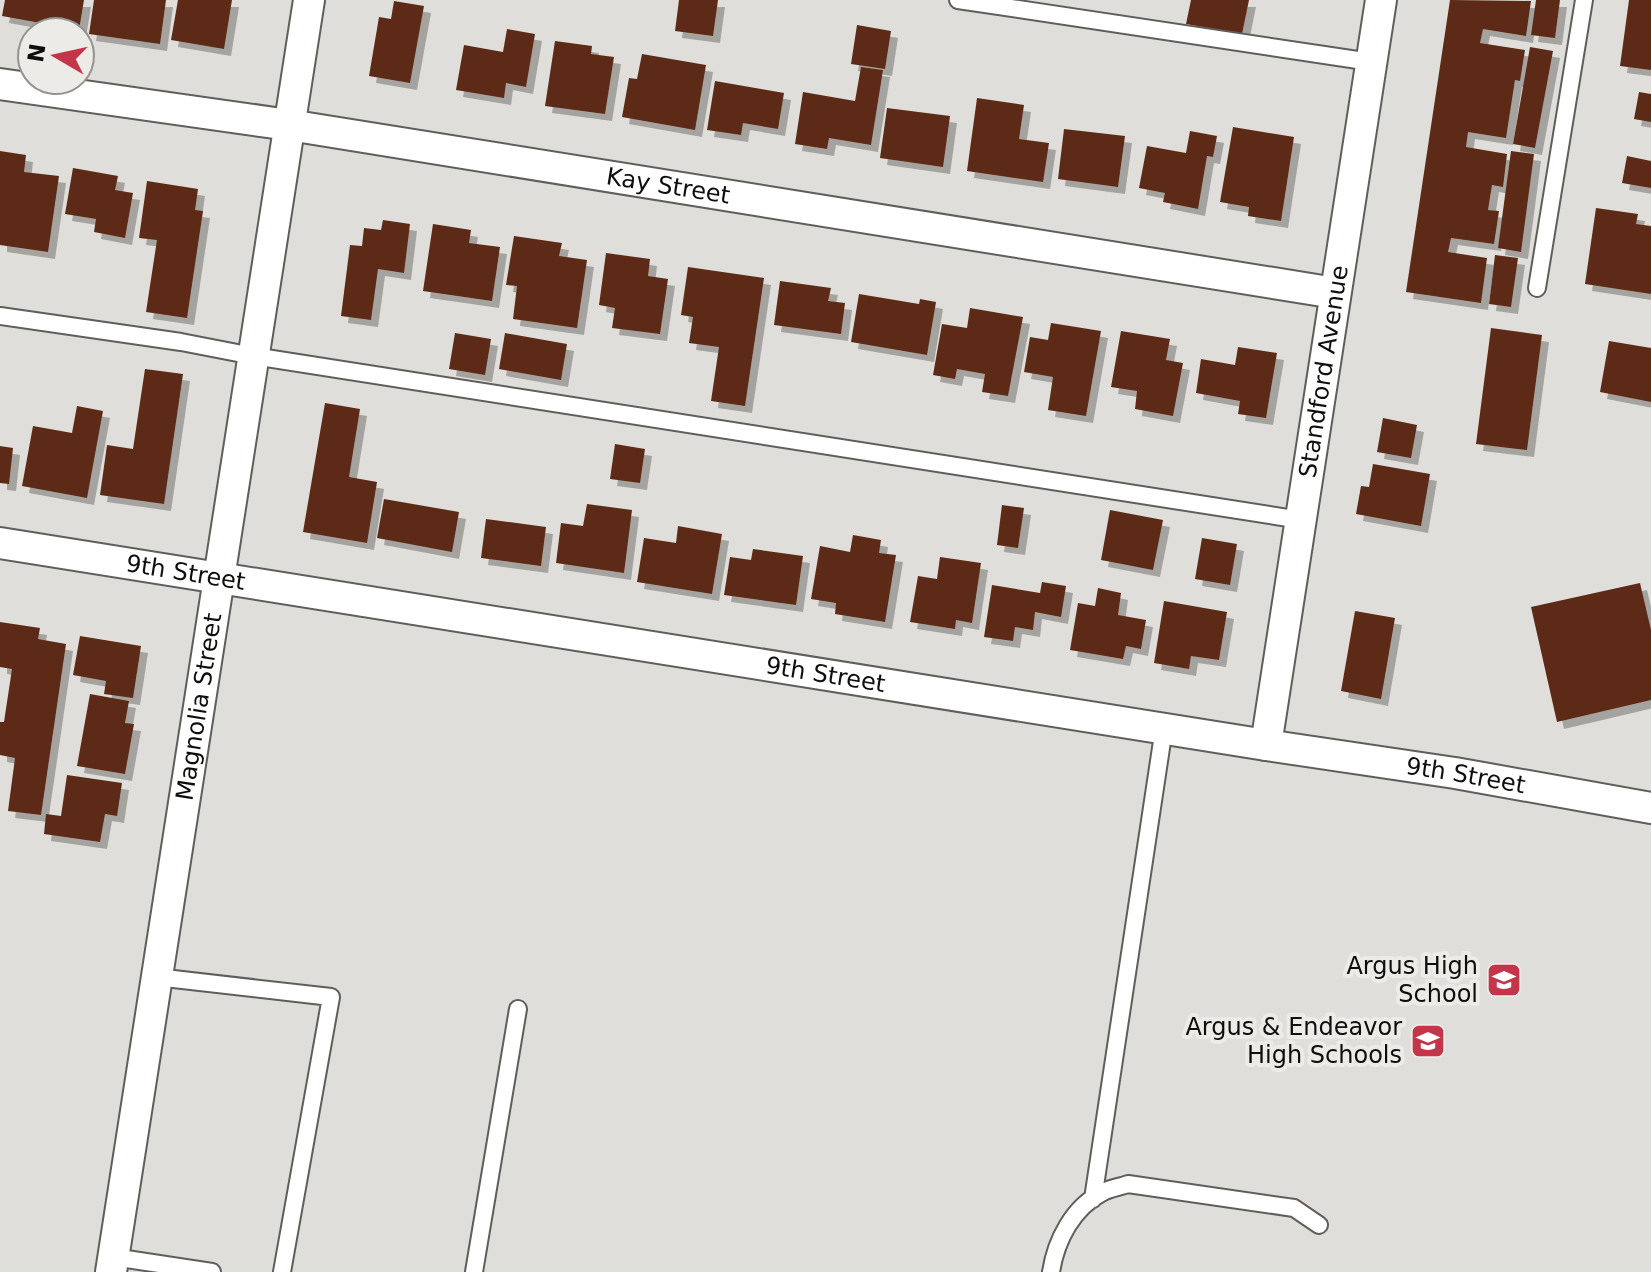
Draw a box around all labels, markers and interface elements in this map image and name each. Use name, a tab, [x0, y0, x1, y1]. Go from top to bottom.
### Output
north arrow	[16, 16, 96, 96]
text: N	[23, 42, 51, 64]
street label: Kay Street	[604, 162, 732, 210]
street label: Standford Avenue	[1293, 263, 1354, 480]
street label: 9th Street	[124, 549, 247, 596]
street label: Magnolia Street	[171, 611, 227, 802]
street label: 9th Street	[764, 651, 887, 698]
street label: 9th Street	[1404, 752, 1528, 799]
place label: Argus High School	[1346, 952, 1478, 1008]
school or university icon: Argus High School	[1485, 961, 1523, 999]
place label: Argus & Endeavor High Schools	[1185, 1013, 1402, 1069]
school or university icon: Argus & Endeavor High Schools	[1409, 1022, 1447, 1060]

